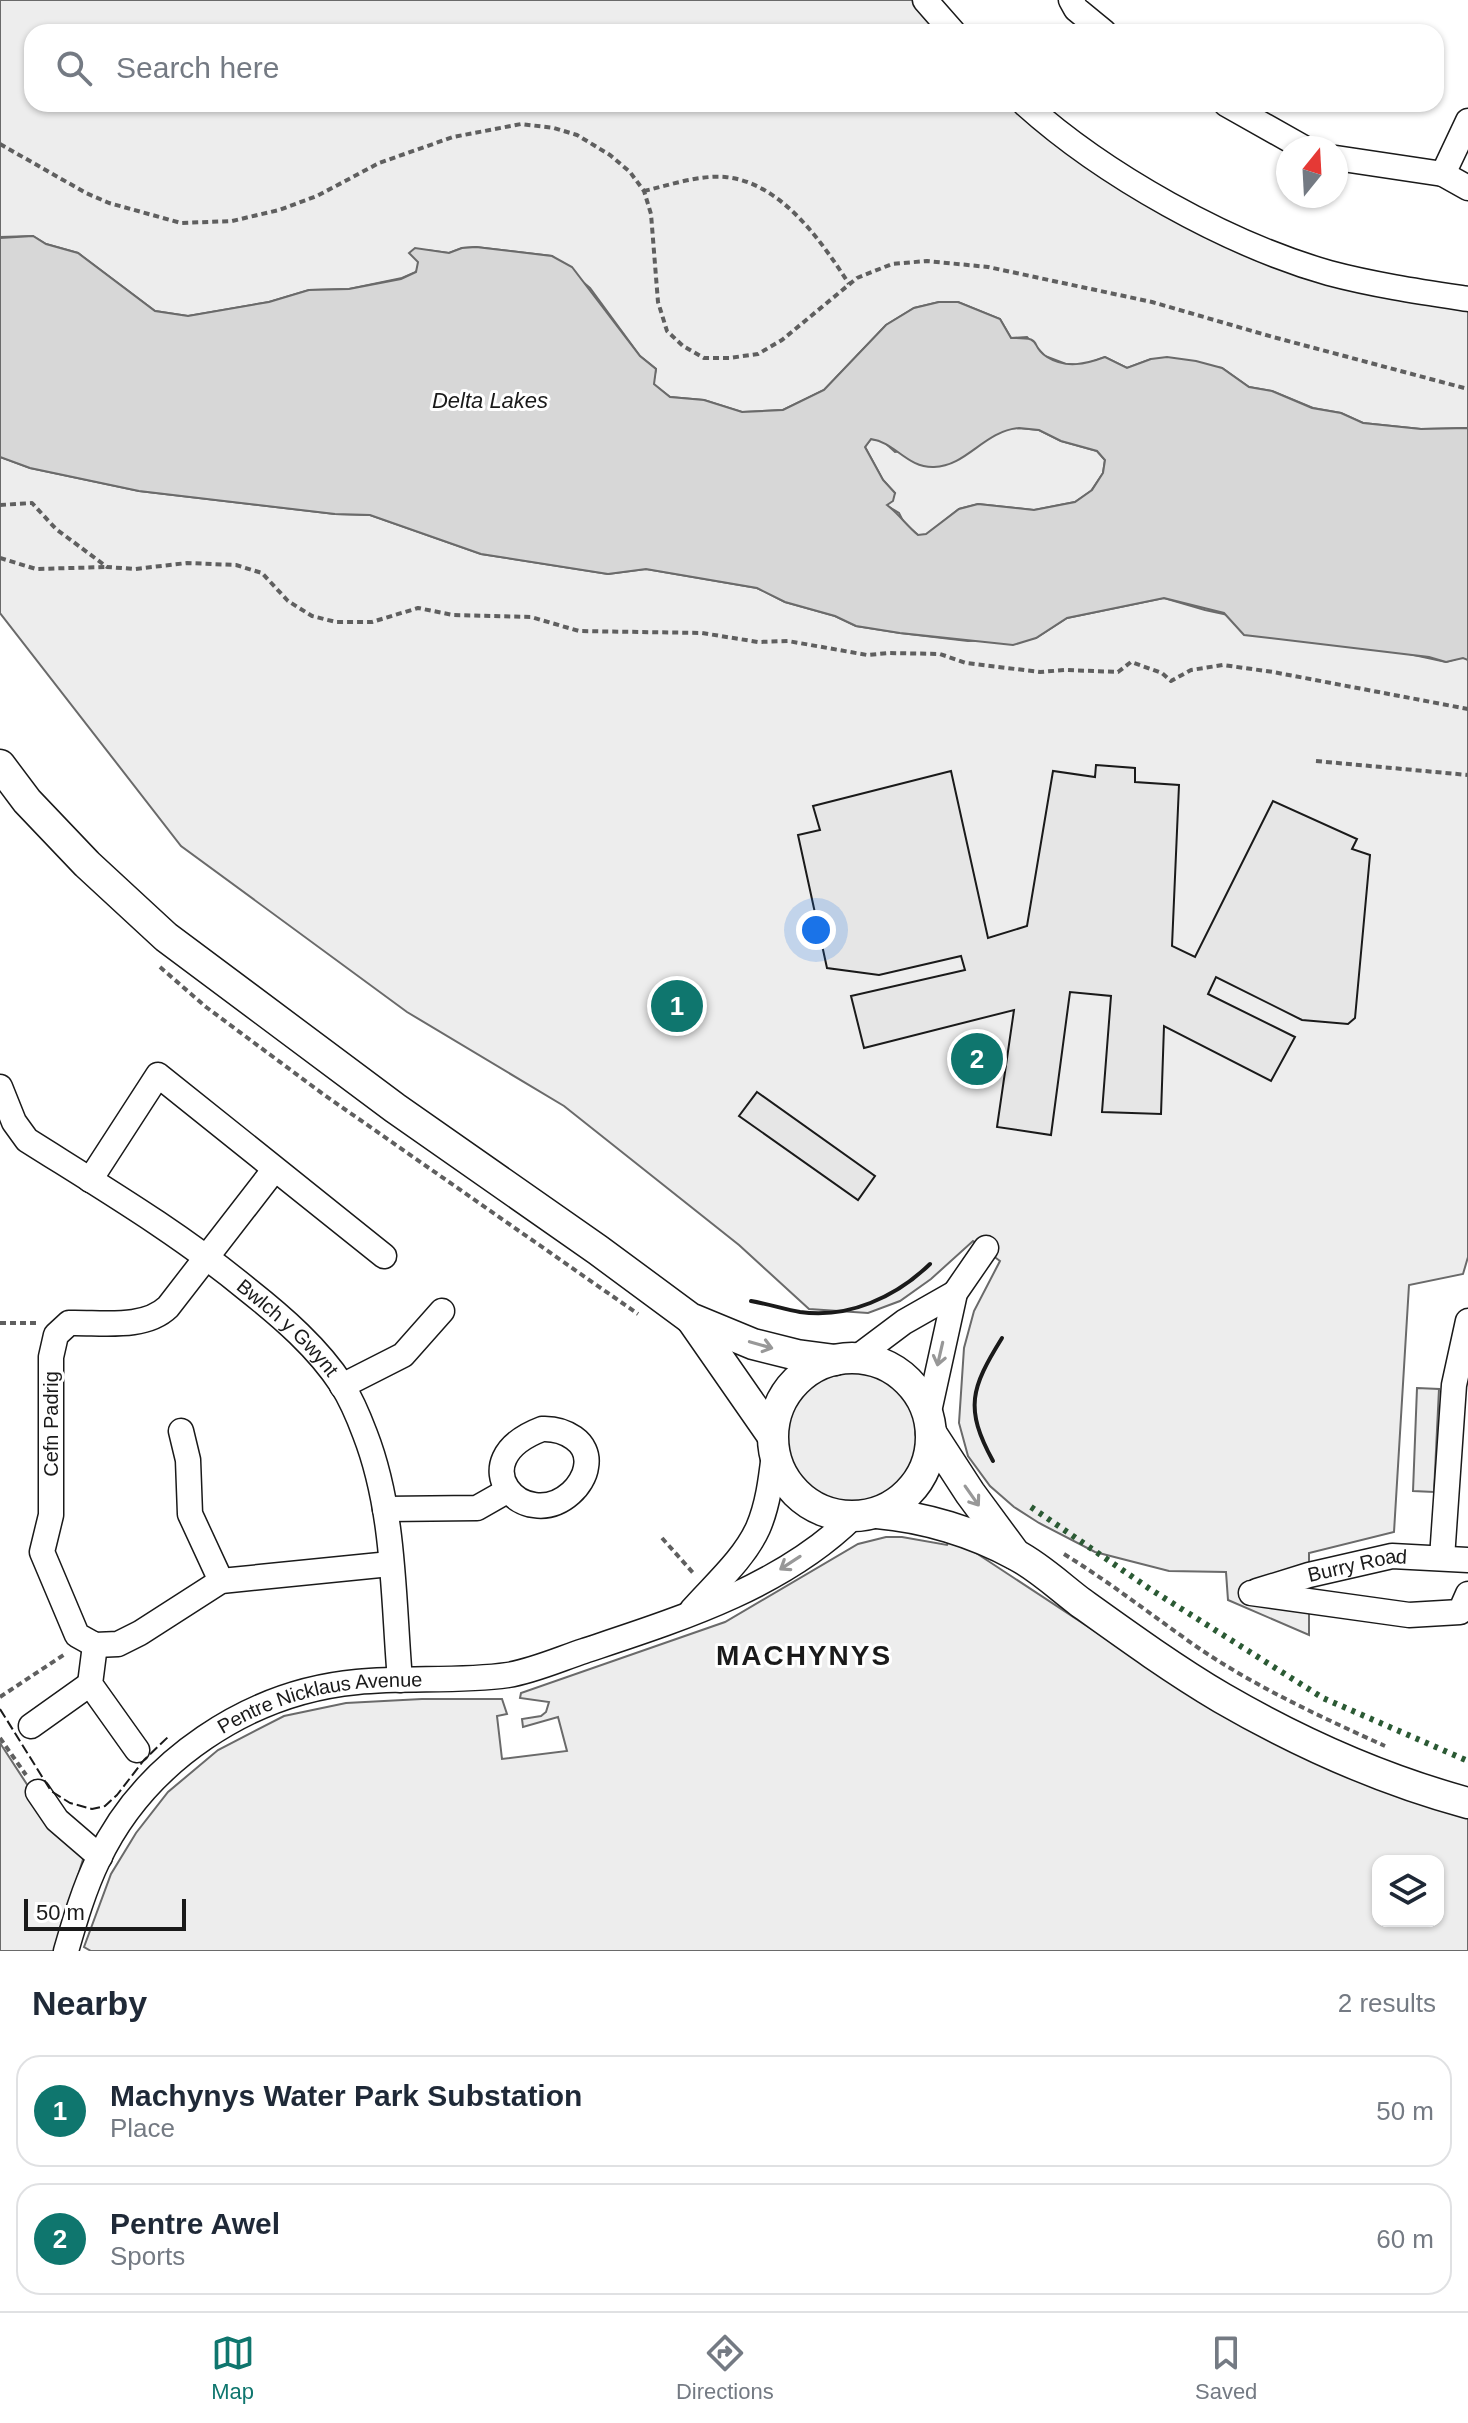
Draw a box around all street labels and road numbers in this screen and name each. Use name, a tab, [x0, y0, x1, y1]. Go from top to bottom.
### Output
street label: Bwlch y Gwynt	[233, 1275, 343, 1381]
street label: Cefn Padrig	[40, 1371, 62, 1477]
street label: Burry Road	[1306, 1544, 1408, 1586]
street label: Pentre Nicklaus Avenue	[214, 1668, 422, 1738]

